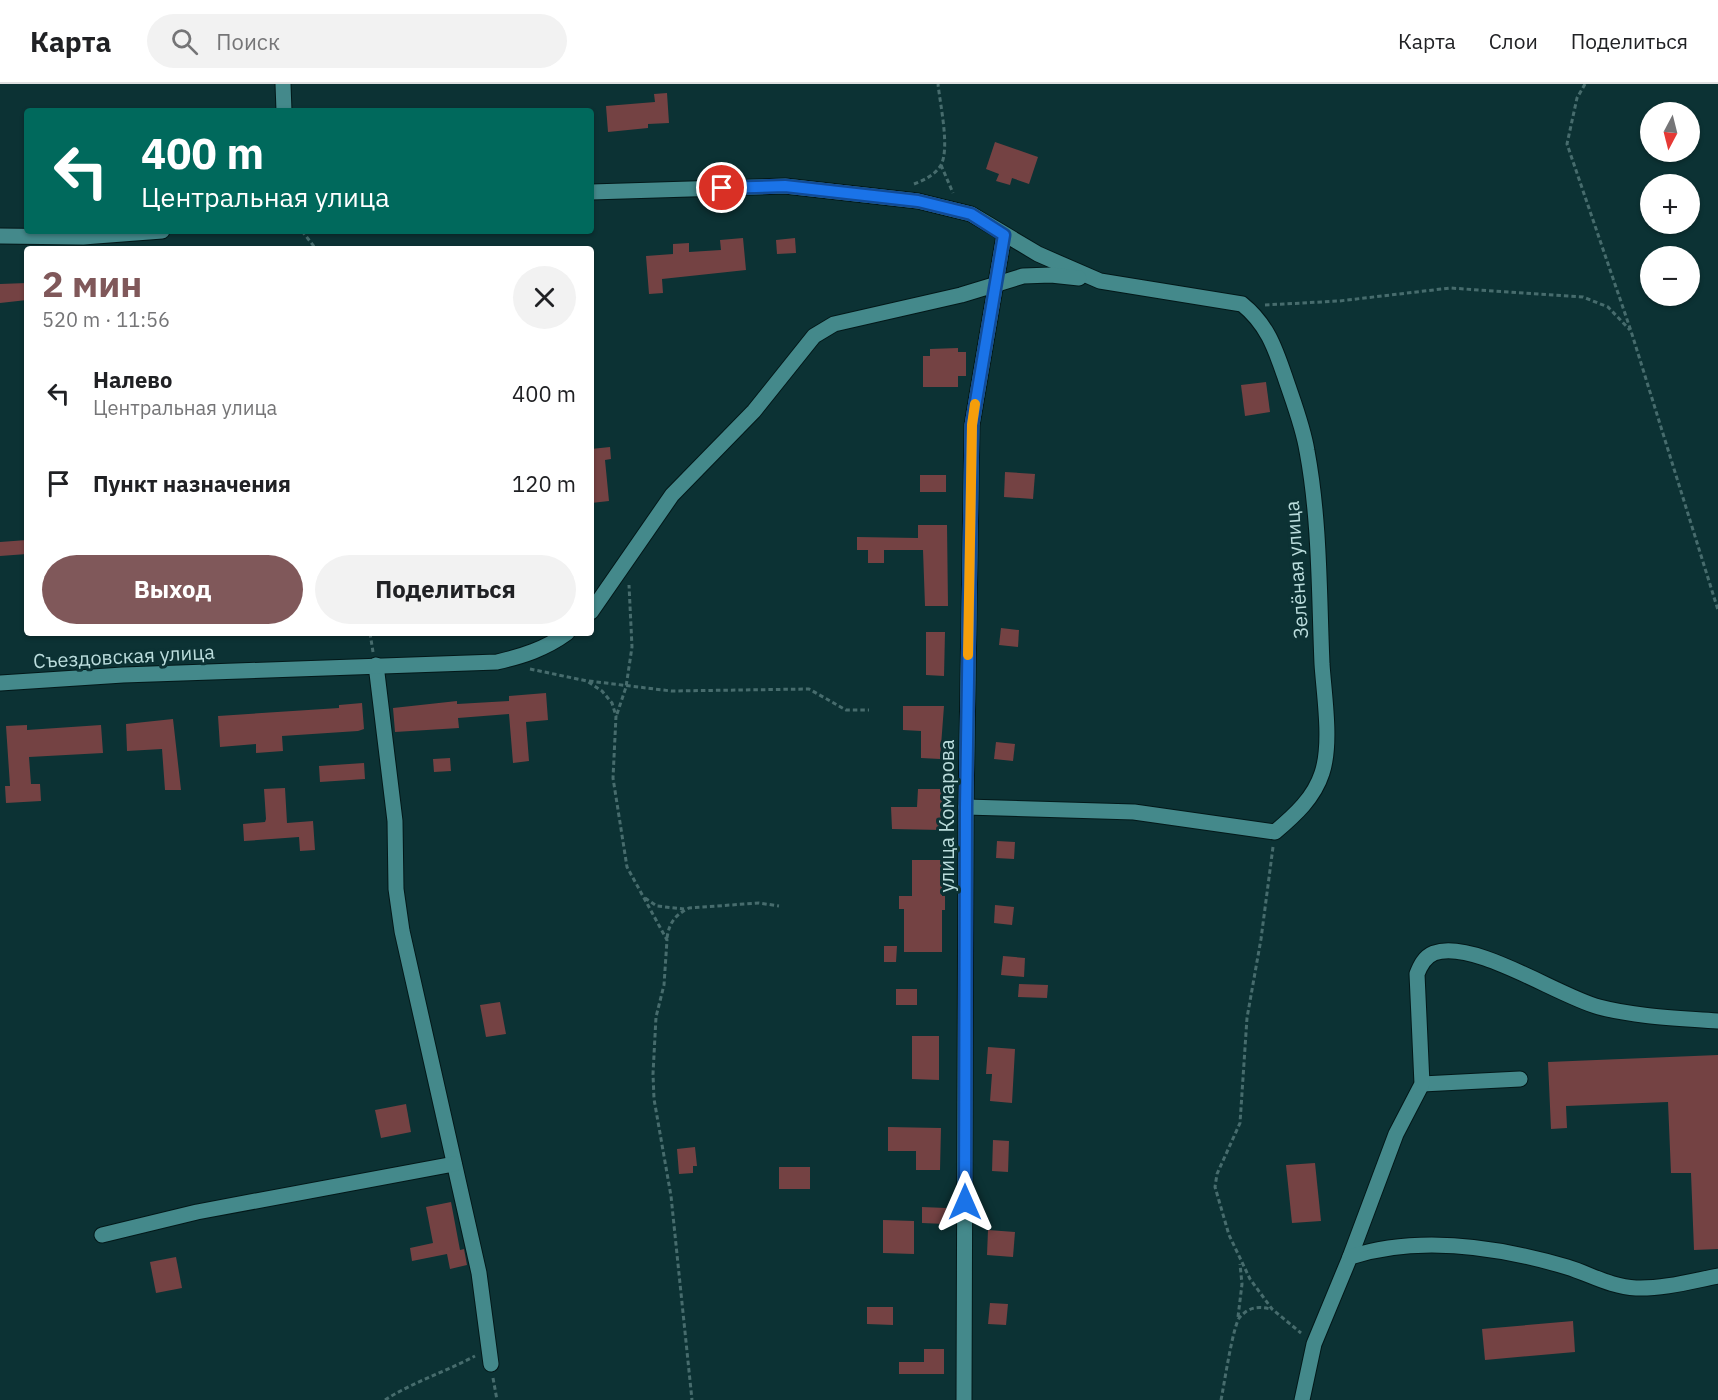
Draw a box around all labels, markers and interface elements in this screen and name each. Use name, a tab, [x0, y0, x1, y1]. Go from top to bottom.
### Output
search box	[147, 14, 567, 68]
text: Карта	[30, 23, 111, 60]
icon: search	[168, 25, 201, 58]
text: Поиск	[216, 27, 280, 56]
text: Карта	[1398, 27, 1456, 55]
text: Слои	[1489, 27, 1538, 55]
text: Поделиться	[1571, 27, 1688, 55]
north arrow	[1640, 102, 1700, 162]
map controls	[1640, 102, 1700, 306]
text: 400 m	[141, 126, 264, 181]
icon: left	[42, 132, 120, 210]
pin	[696, 162, 747, 213]
icon: arrive	[705, 171, 738, 204]
button: +	[1640, 174, 1700, 234]
text: Центральная улица	[141, 179, 390, 214]
button: −	[1640, 246, 1700, 306]
text: 2 мин	[42, 260, 142, 307]
button: close	[513, 266, 576, 329]
text: 520 m · 11:56	[42, 306, 170, 333]
text: Налево	[93, 365, 172, 394]
icon: left	[42, 377, 75, 410]
text: 400 m	[512, 379, 576, 408]
text: Центральная улица	[93, 394, 277, 421]
icon: arrive	[42, 467, 75, 500]
text: Пункт назначения	[93, 469, 291, 498]
text: 120 m	[512, 469, 576, 498]
street label: Зелёная улица	[1278, 500, 1314, 640]
button: Выход	[42, 555, 303, 624]
button: Поделиться	[315, 555, 576, 624]
street label: Съездовская улица	[32, 638, 216, 674]
street label: улица Комарова	[933, 739, 960, 893]
position arrow	[933, 1170, 997, 1234]

